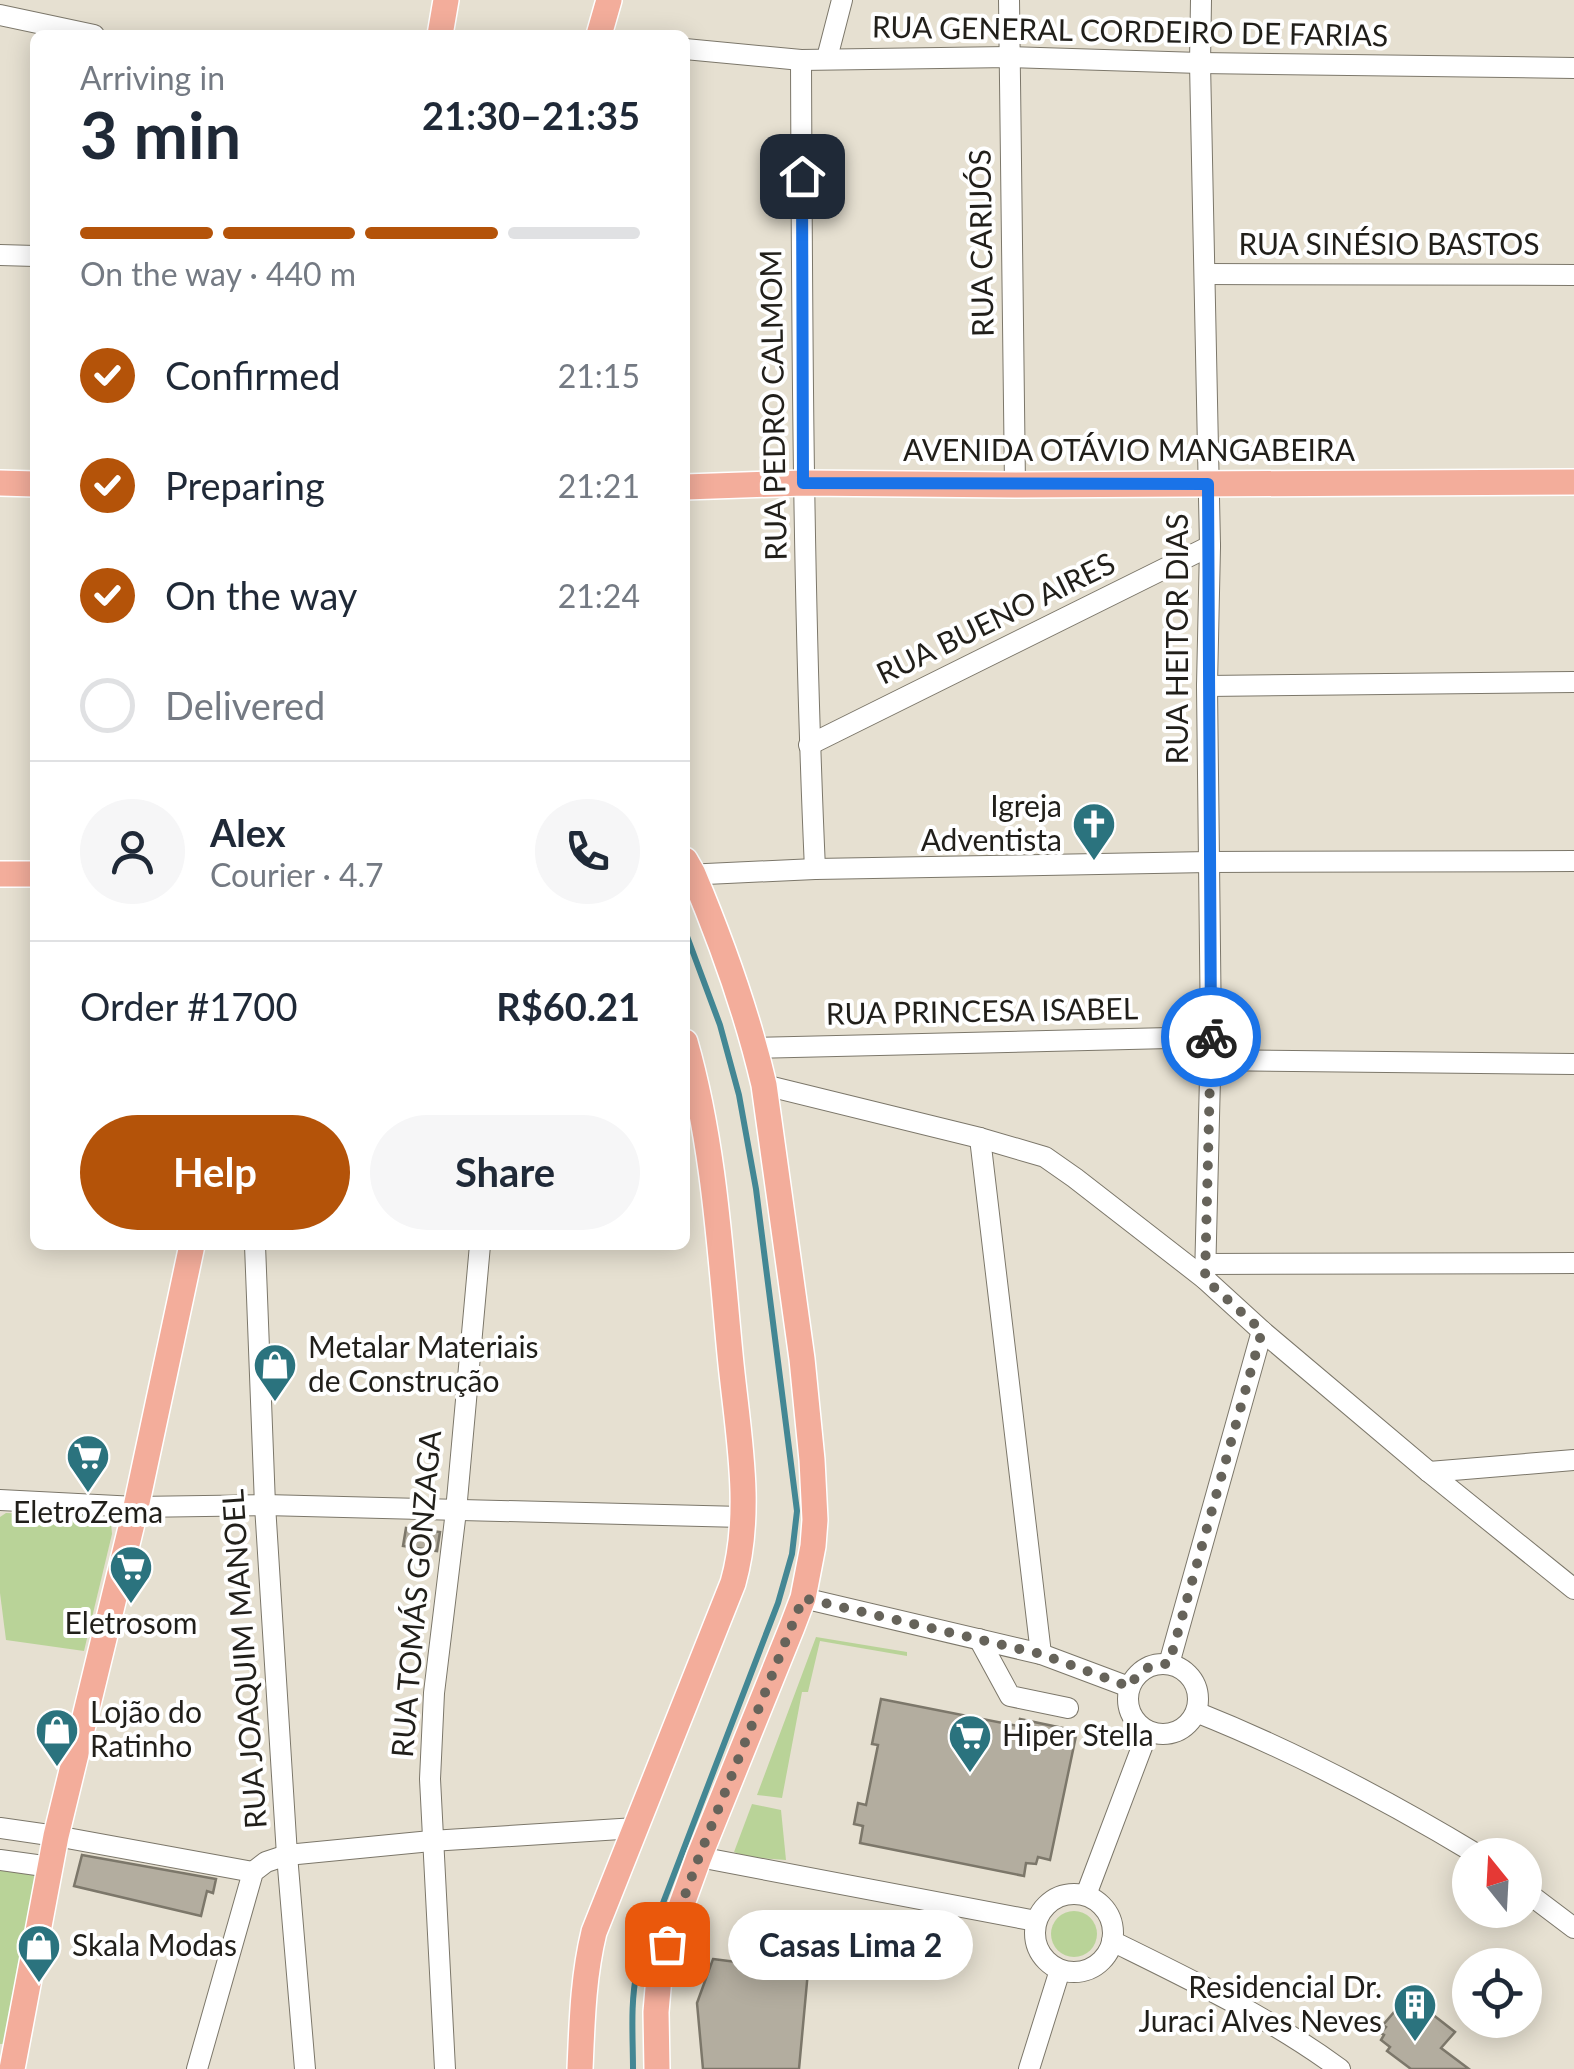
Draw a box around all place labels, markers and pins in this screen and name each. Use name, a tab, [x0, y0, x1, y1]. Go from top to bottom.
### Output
pin	[760, 134, 845, 219]
place label: Igreja Adventista	[921, 787, 1062, 857]
church icon: Igreja Adventista	[1071, 801, 1117, 862]
place label: Metalar Materiais de Construção	[308, 1328, 539, 1398]
shop icon: Metalar Materiais de Construção	[252, 1342, 298, 1403]
supermarket icon: EletroZema	[65, 1433, 111, 1494]
place label: EletroZema	[13, 1493, 163, 1529]
supermarket icon: Eletrosom	[108, 1544, 154, 1605]
place label: Eletrosom	[65, 1604, 197, 1640]
place label: Lojão do Ratinho	[90, 1693, 202, 1763]
shop icon: Lojão do Ratinho	[34, 1707, 80, 1768]
supermarket icon: Hiper Stella	[947, 1713, 993, 1774]
place label: Hiper Stella	[1002, 1716, 1154, 1752]
pin	[625, 1902, 710, 1987]
callout: Casas Lima 2	[727, 1909, 972, 1979]
shop icon: Skala Modas	[16, 1923, 62, 1984]
place label: Skala Modas	[72, 1926, 237, 1962]
place label: Residencial Dr. Juraci Alves Neves	[1138, 1968, 1382, 2038]
building icon: Residencial Dr. Juraci Alves Neves	[1392, 1982, 1438, 2043]

